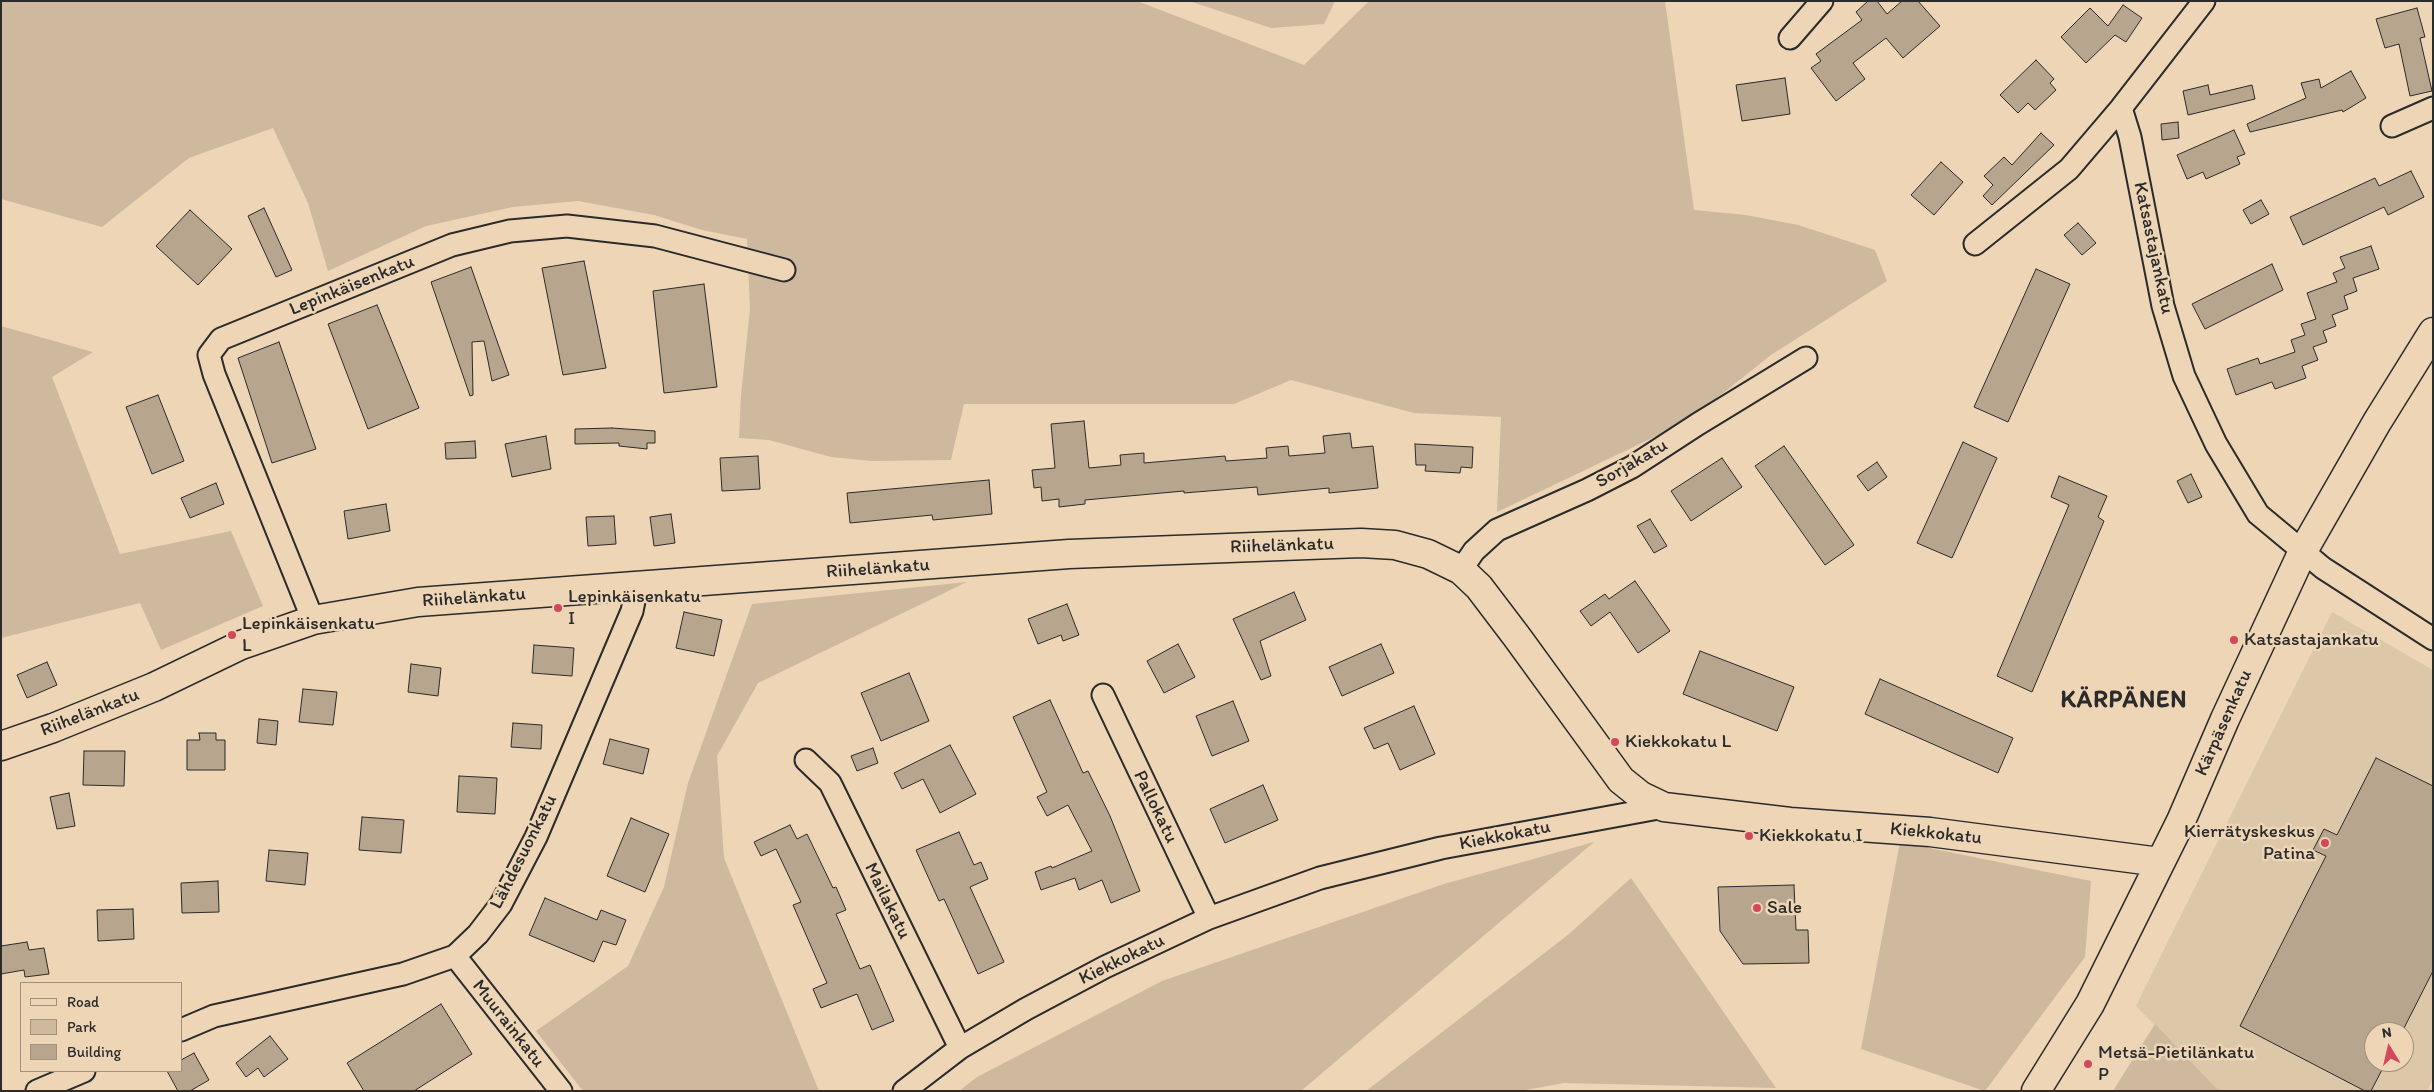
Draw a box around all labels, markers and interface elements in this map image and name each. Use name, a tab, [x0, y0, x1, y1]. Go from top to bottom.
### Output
street label: Katsastajankatu	[2128, 180, 2178, 316]
street label: Lepinkäisenkatu	[286, 251, 418, 321]
street label: Sorjakatu	[1592, 434, 1672, 494]
street label: Riihelänkatu	[1230, 533, 1334, 559]
street label: Riihelänkatu	[825, 554, 931, 584]
street label: Riihelänkatu	[421, 583, 527, 613]
place label: Lepinkäisenkatu I	[568, 586, 701, 630]
marker: Lepinkäisenkatu I	[552, 602, 564, 614]
place label: Lepinkäisenkatu L	[242, 613, 375, 657]
marker: Lepinkäisenkatu L	[226, 629, 238, 641]
place label: Katsastajankatu	[2244, 629, 2379, 651]
marker: Katsastajankatu	[2228, 634, 2240, 646]
street label: Kärpäsenkatu	[2190, 666, 2258, 780]
street label: Riihelänkatu	[37, 684, 143, 742]
district label: KÄRPÄNEN	[2059, 687, 2189, 715]
place label: Kiekkokatu L	[1625, 731, 1731, 753]
marker: Kiekkokatu L	[1609, 736, 1621, 748]
street label: Pallokatu	[1128, 767, 1182, 847]
street label: Lähdesuonkatu	[485, 791, 563, 913]
street label: Kiekkokatu	[1458, 816, 1552, 856]
street label: Kiekkokatu	[1889, 818, 1983, 850]
place label: Kierrätyskeskus Patina	[2184, 821, 2315, 865]
place label: Kiekkokatu I	[1759, 825, 1863, 847]
marker: Kiekkokatu I	[1743, 830, 1755, 842]
marker: Kierrätyskeskus Patina	[2319, 837, 2331, 849]
street label: Mailakatu	[859, 859, 915, 943]
place label: Sale	[1767, 897, 1802, 919]
marker: Sale	[1751, 902, 1763, 914]
street label: Kiekkokatu	[1076, 930, 1168, 990]
street label: Muurainkatu	[467, 976, 549, 1072]
legend	[20, 982, 182, 1072]
text: Road	[67, 993, 99, 1011]
text: Park	[67, 1018, 97, 1036]
north arrow	[2364, 1022, 2414, 1072]
text: N	[2381, 1024, 2393, 1042]
place label: Metsä-Pietilänkatu P	[2098, 1042, 2254, 1086]
text: Building	[67, 1043, 121, 1061]
marker: Metsä-Pietilänkatu P	[2082, 1058, 2094, 1070]

